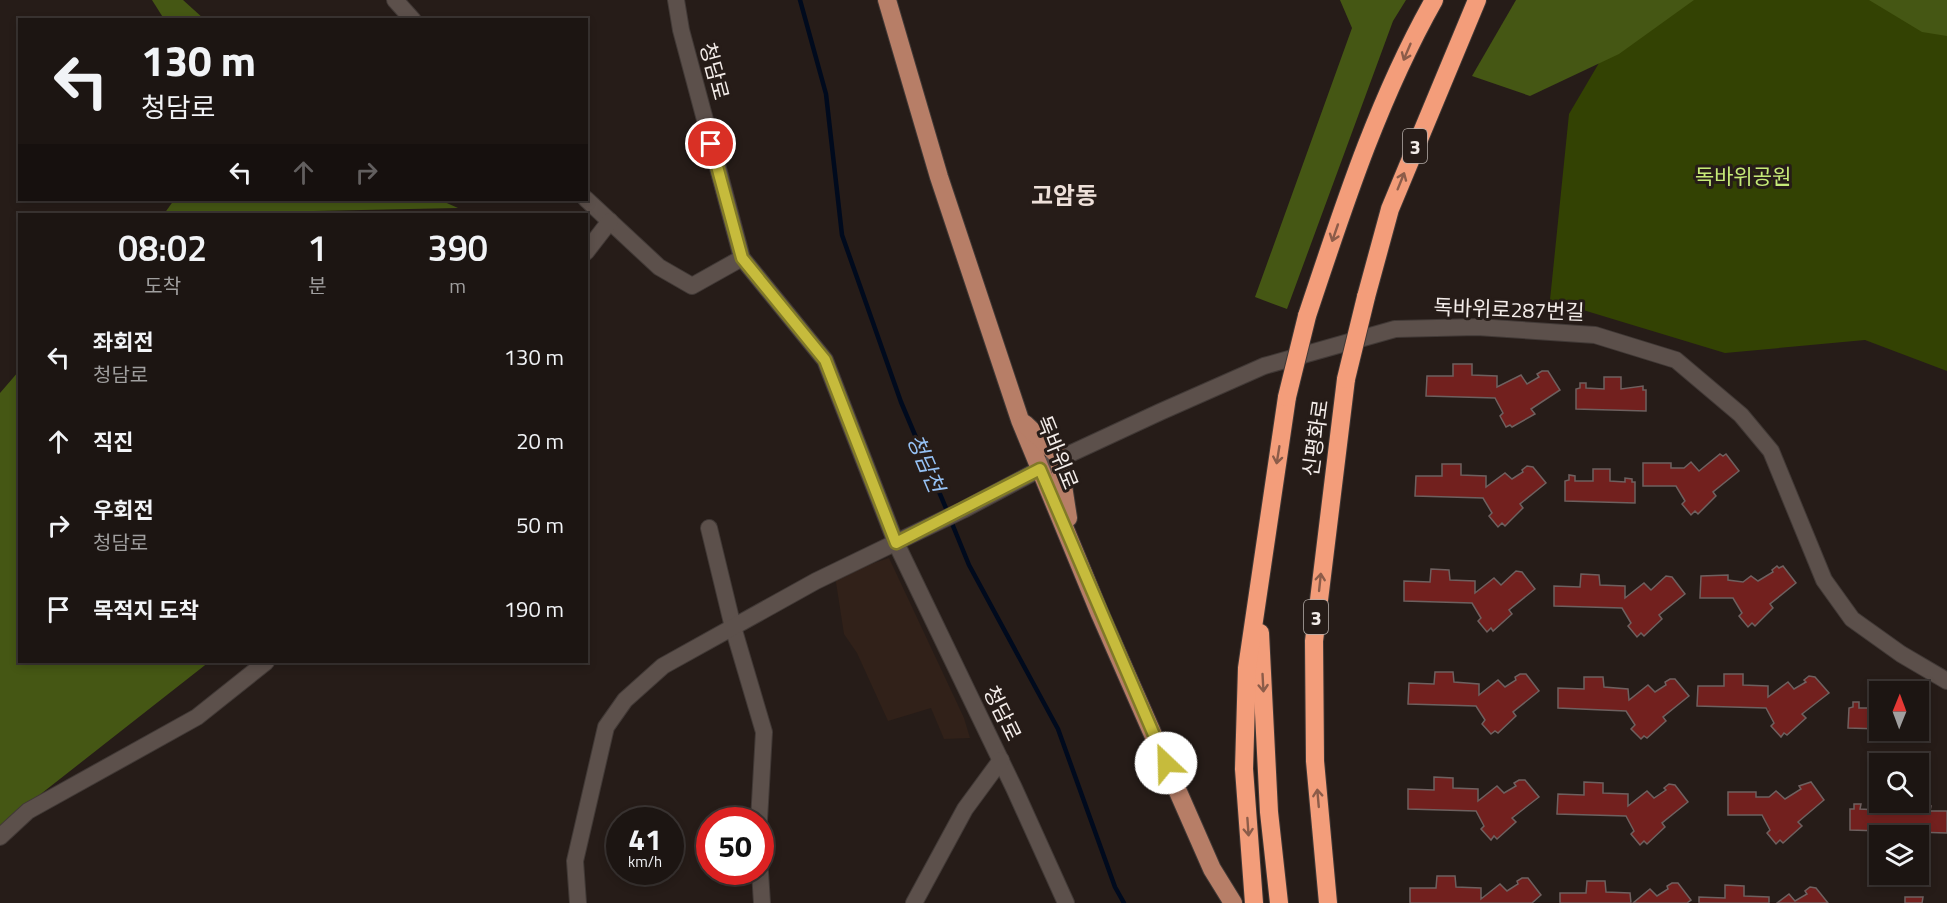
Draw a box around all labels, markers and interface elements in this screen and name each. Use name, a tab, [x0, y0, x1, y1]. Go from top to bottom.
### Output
text: 130 m	[141, 28, 256, 92]
street label: 청담로	[692, 39, 738, 103]
icon: left	[42, 42, 120, 120]
one-way arrow	[1401, 42, 1412, 60]
text: 청담로	[141, 86, 216, 127]
pin	[685, 118, 736, 169]
icon: arrive	[694, 127, 727, 160]
road number: 3	[1403, 129, 1427, 163]
icon: left	[224, 156, 257, 189]
icon: ahead	[287, 156, 320, 189]
icon: right	[350, 156, 383, 189]
park label: 독바위공원	[1695, 160, 1791, 192]
one-way arrow	[1396, 173, 1407, 191]
district label: 고암동	[1031, 177, 1097, 213]
text: 08:02	[118, 220, 207, 275]
text: 1	[307, 220, 327, 275]
text: 390	[427, 220, 488, 275]
one-way arrow	[1329, 223, 1340, 242]
text: 도착	[144, 270, 181, 301]
text: 분	[308, 270, 327, 301]
text: m	[449, 270, 466, 301]
street label: 독바위로287번길	[1433, 290, 1585, 328]
text: 좌회전	[93, 325, 154, 359]
text: 130 m	[504, 340, 564, 374]
icon: left	[42, 341, 75, 374]
text: 청담로	[93, 359, 148, 390]
street label: 신평화로	[1294, 398, 1336, 478]
street label: 독바위로	[1029, 410, 1087, 494]
text: 20 m	[516, 424, 564, 458]
icon: ahead	[42, 425, 75, 458]
text: 직진	[93, 425, 133, 459]
water label: 청담천	[898, 428, 955, 500]
one-way arrow	[1272, 445, 1283, 465]
text: 우회전	[93, 493, 154, 527]
text: 50 m	[516, 508, 564, 542]
icon: right	[42, 509, 75, 542]
text: 청담로	[93, 527, 148, 558]
one-way arrow	[1315, 573, 1326, 593]
text: 190 m	[504, 592, 564, 626]
icon: arrive	[42, 593, 75, 626]
text: 목적지 도착	[93, 593, 199, 627]
road number: 3	[1304, 600, 1328, 634]
one-way arrow	[1257, 673, 1268, 693]
street label: 청담로	[976, 680, 1030, 746]
north arrow	[1869, 681, 1929, 741]
map controls	[1869, 681, 1929, 885]
position arrow	[1134, 731, 1198, 795]
button: search	[1869, 753, 1929, 813]
one-way arrow	[1312, 788, 1323, 808]
speed limit sign: 50	[696, 807, 774, 885]
text: 41	[628, 816, 662, 862]
one-way arrow	[1243, 817, 1254, 836]
button: layers	[1869, 825, 1929, 885]
text: km/h	[628, 850, 662, 873]

